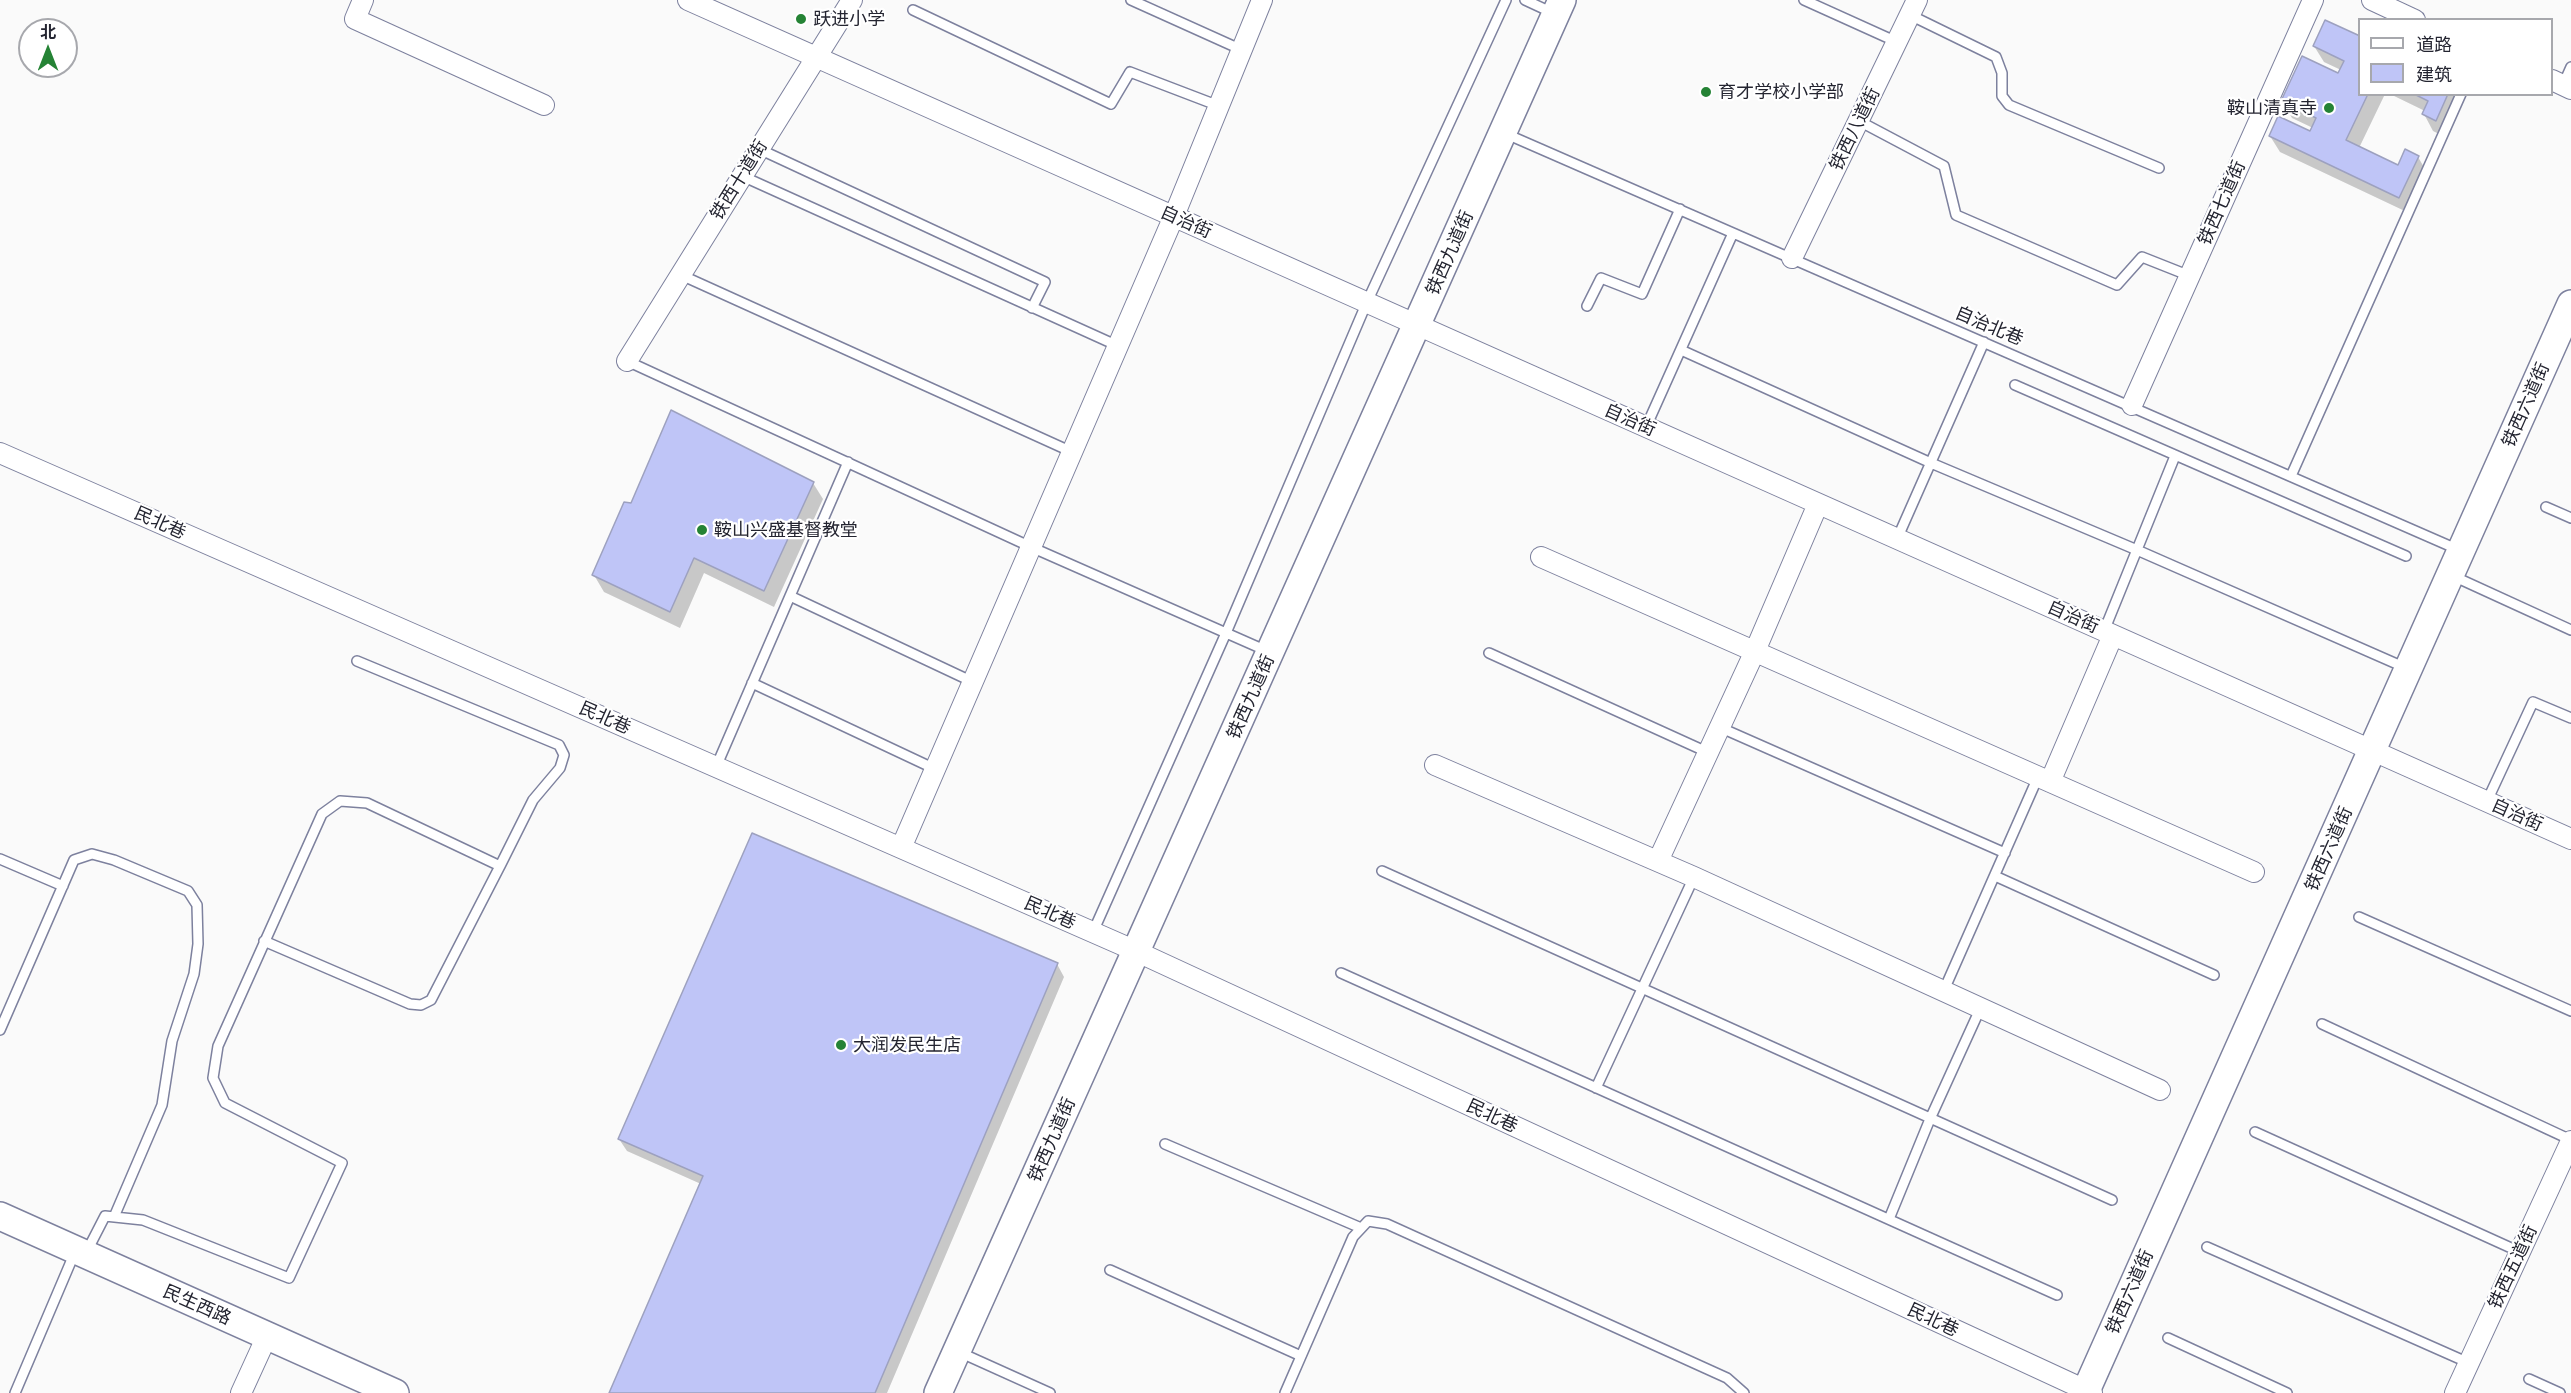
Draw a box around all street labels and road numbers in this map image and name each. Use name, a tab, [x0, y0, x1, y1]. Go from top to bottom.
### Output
street label: 铁西八道街	[1826, 84, 1884, 174]
street label: 铁西十道街	[706, 136, 772, 224]
street label: 铁西七道街	[2194, 157, 2250, 249]
street label: 自治街	[1157, 201, 1215, 243]
street label: 铁西九道街	[1422, 207, 1478, 299]
street label: 自治北巷	[1952, 302, 2026, 350]
street label: 铁西六道街	[2498, 359, 2554, 451]
street label: 自治街	[1601, 399, 1659, 441]
street label: 民北巷	[131, 502, 189, 544]
street label: 自治街	[2044, 596, 2102, 638]
street label: 铁西九道街	[1223, 651, 1279, 743]
street label: 民北巷	[576, 697, 634, 739]
street label: 自治街	[2488, 794, 2546, 836]
street label: 铁西六道街	[2301, 803, 2357, 895]
street label: 民北巷	[1021, 892, 1079, 934]
street label: 铁西九道街	[1024, 1094, 1080, 1186]
street label: 民北巷	[1463, 1095, 1521, 1137]
street label: 铁西五道街	[2484, 1222, 2542, 1312]
street label: 铁西六道街	[2102, 1246, 2158, 1338]
street label: 民生西路	[160, 1280, 234, 1330]
street label: 民北巷	[1904, 1299, 1962, 1341]

